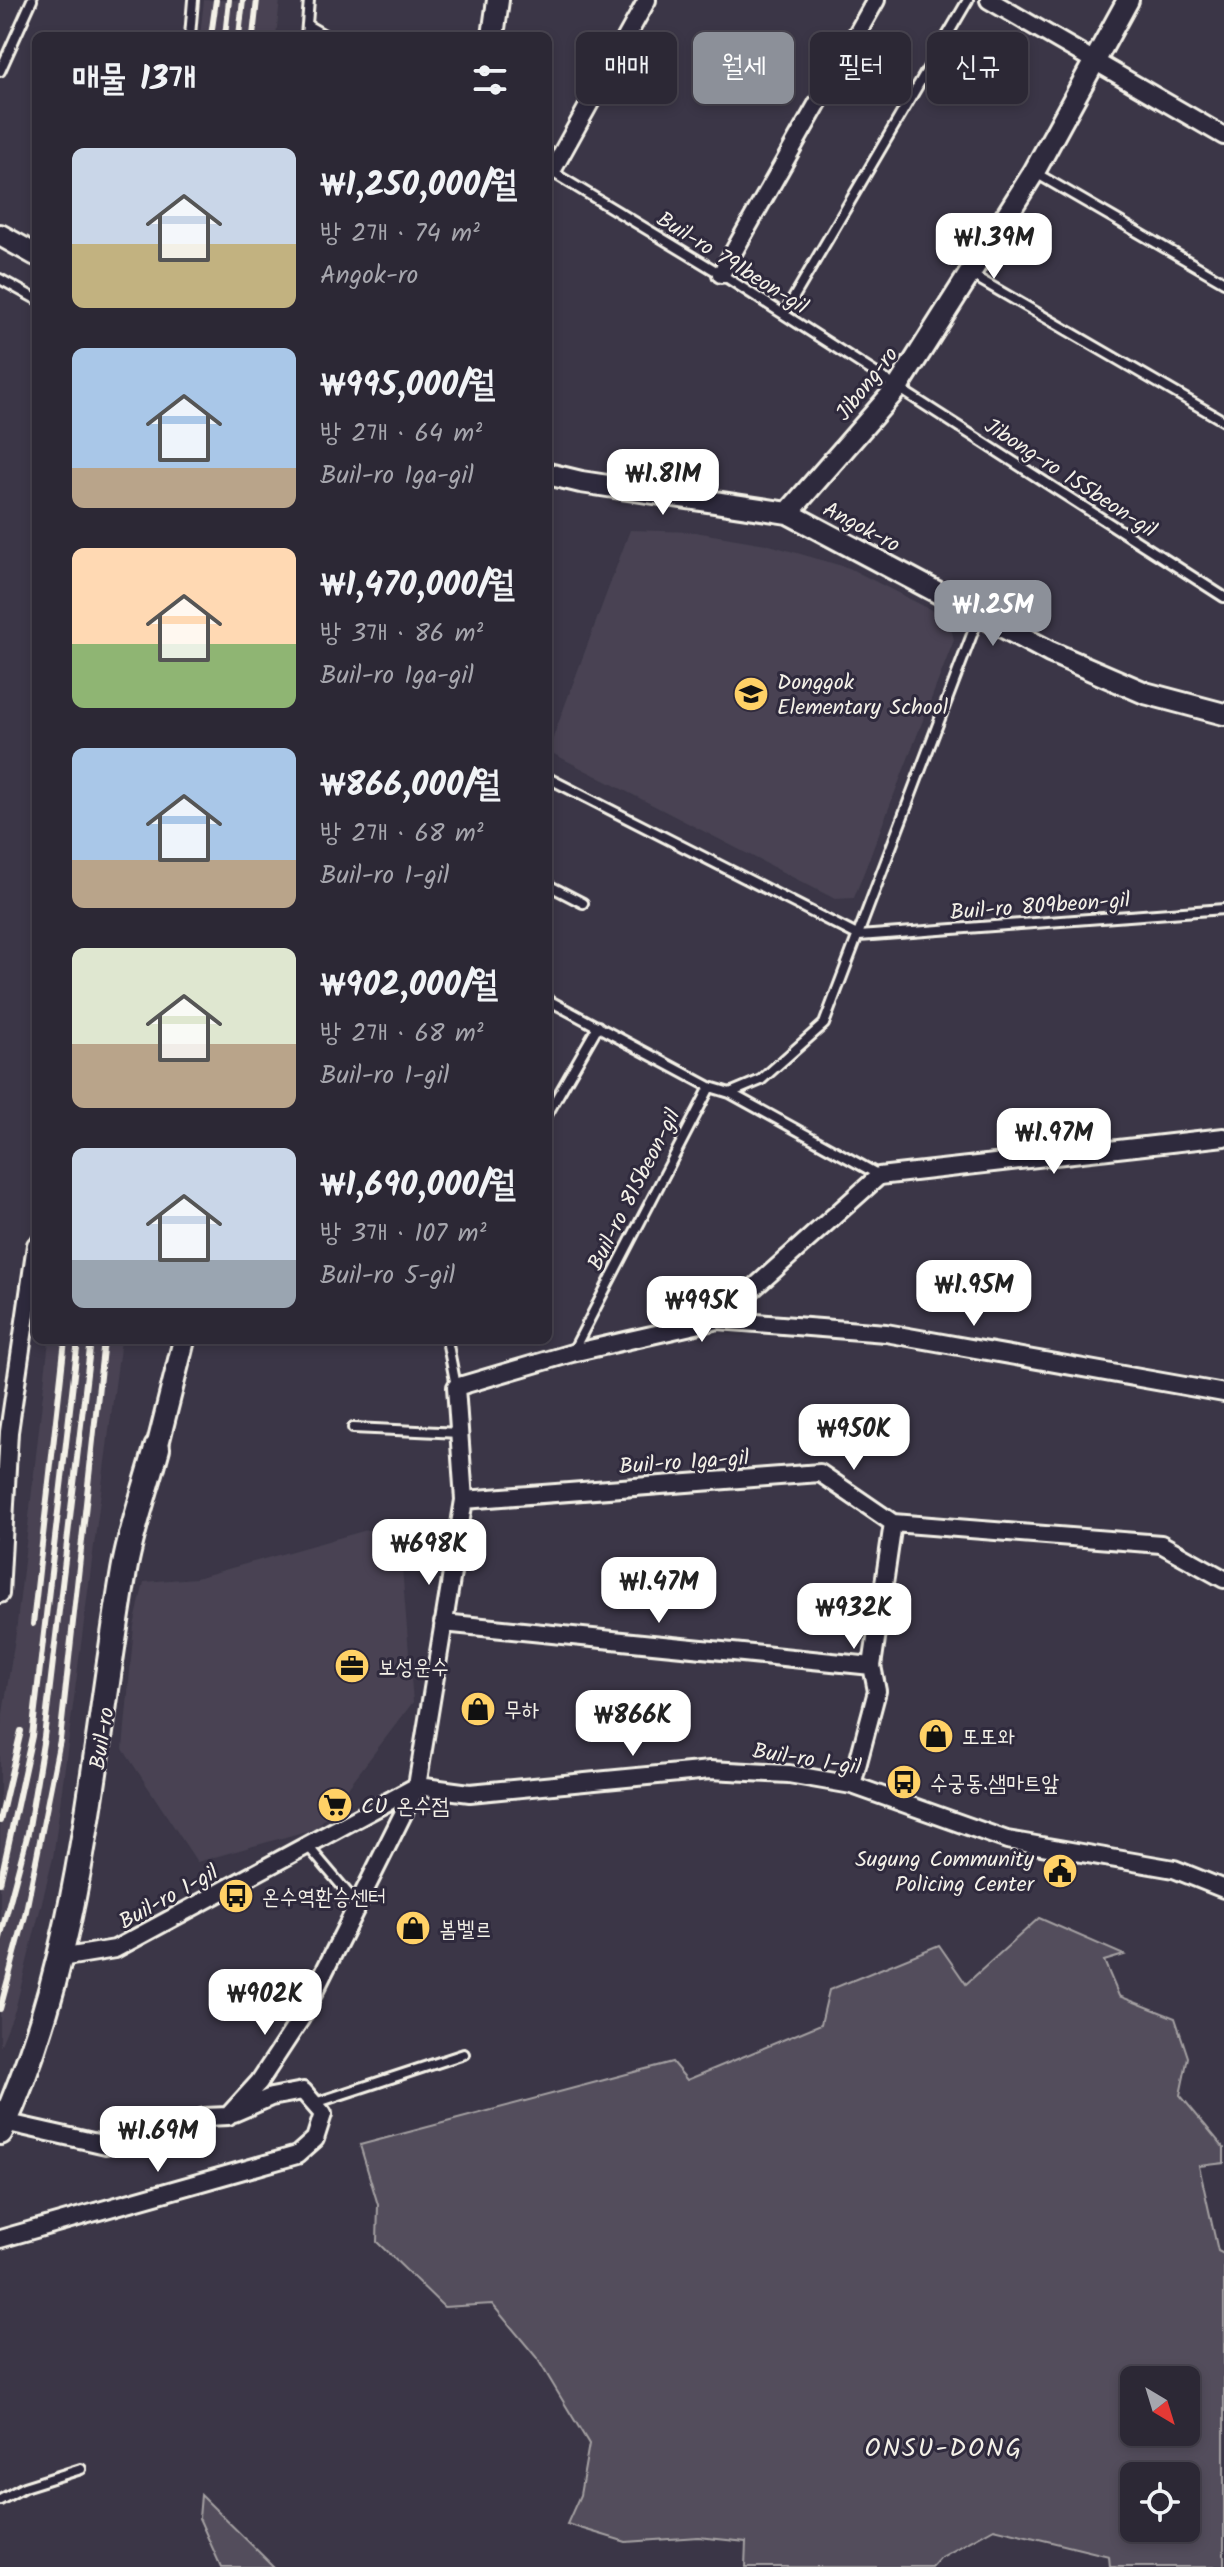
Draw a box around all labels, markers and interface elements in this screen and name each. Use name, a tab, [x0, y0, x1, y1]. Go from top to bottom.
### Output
chip: 매매	[576, 32, 677, 104]
chip: 월세	[693, 32, 794, 104]
chip: 필터	[810, 32, 911, 104]
chip: 신규	[927, 32, 1028, 104]
text: 매물 13개	[72, 53, 196, 107]
icon: filters	[468, 58, 512, 102]
text: ₩1,250,000/월	[320, 159, 517, 213]
icon: home	[136, 180, 232, 276]
street label: Buil-ro 791beon-gil	[649, 203, 815, 325]
text: 방 2개 · 74 m²	[320, 213, 480, 255]
pin: ₩1.39M	[929, 213, 1059, 281]
text: ₩1.39M	[954, 218, 1034, 260]
text: Angok-ro	[320, 255, 418, 297]
street label: Jibong-ro	[828, 340, 908, 429]
text: ₩995,000/월	[320, 359, 495, 413]
icon: home	[136, 380, 232, 476]
street label: Jibong-ro 155beon-gil	[976, 410, 1164, 549]
text: 방 2개 · 64 m²	[320, 413, 482, 455]
pin: ₩1.81M	[598, 449, 728, 517]
text: ₩1.81M	[625, 454, 701, 496]
text: Buil-ro 1ga-gil	[320, 455, 474, 497]
street label: Angok-ro	[816, 493, 906, 563]
text: ₩1,470,000/월	[320, 559, 515, 613]
icon: home	[136, 580, 232, 676]
pin: ₩1.25M	[928, 580, 1058, 648]
text: ₩1.25M	[952, 585, 1034, 627]
text: 방 3개 · 86 m²	[320, 613, 483, 655]
text: Buil-ro 1ga-gil	[320, 655, 474, 697]
place label: Donggok Elementary School	[777, 666, 949, 726]
school or university icon: Donggok Elementary School	[732, 675, 770, 713]
text: ₩866,000/월	[320, 759, 500, 813]
icon: home	[136, 780, 232, 876]
text: 방 2개 · 68 m²	[320, 813, 484, 855]
text: Buil-ro 1-gil	[320, 855, 449, 897]
street label: Buil-ro 809beon-gil	[949, 884, 1132, 931]
text: ₩902,000/월	[320, 959, 498, 1013]
icon: home	[136, 980, 232, 1076]
text: 방 2개 · 68 m²	[320, 1013, 484, 1055]
text: Buil-ro 1-gil	[320, 1055, 449, 1097]
street label: Buil-ro 815beon-gil	[579, 1102, 691, 1277]
pin: ₩1.97M	[989, 1108, 1119, 1176]
text: ₩1.97M	[1015, 1113, 1093, 1155]
text: ₩1,690,000/월	[320, 1159, 516, 1213]
icon: home	[136, 1180, 232, 1276]
text: 방 3개 · 107 m²	[320, 1213, 486, 1255]
text: Buil-ro 5-gil	[320, 1255, 455, 1297]
pin: ₩1.95M	[909, 1260, 1039, 1328]
text: ₩1.95M	[934, 1265, 1014, 1307]
pin: ₩995K	[646, 1276, 758, 1344]
text: ₩995K	[665, 1281, 739, 1323]
pin: ₩950K	[798, 1404, 910, 1472]
text: ₩950K	[817, 1409, 891, 1451]
street label: Buil-ro 1ga-gil	[618, 1441, 751, 1485]
pin: ₩698K	[373, 1519, 485, 1587]
text: ₩698K	[390, 1524, 468, 1566]
pin: ₩1.47M	[594, 1557, 724, 1625]
text: ₩1.47M	[619, 1562, 699, 1604]
pin: ₩932K	[798, 1583, 910, 1651]
text: ₩932K	[815, 1588, 893, 1630]
office icon: 보성운수	[333, 1647, 371, 1685]
place label: 보성운수	[378, 1651, 449, 1686]
shop icon: 무하	[459, 1690, 497, 1728]
pin: ₩866K	[577, 1690, 689, 1758]
place label: 무하	[504, 1694, 539, 1729]
text: ₩866K	[594, 1695, 672, 1737]
street label: Buil-ro	[81, 1705, 126, 1772]
shop icon: 또또와	[917, 1717, 955, 1755]
place label: 또또와	[962, 1721, 1015, 1756]
street label: Buil-ro 1-gil	[750, 1735, 864, 1786]
bus stop icon: 수궁동.샘마트앞	[885, 1763, 923, 1801]
place label: 수궁동.샘마트앞	[930, 1767, 1059, 1802]
supermarket icon: CU 온수점	[316, 1786, 354, 1824]
place label: CU 온수점	[361, 1790, 449, 1825]
place label: Sugung Community Policing Center	[855, 1843, 1036, 1903]
public building icon: Sugung Community Policing Center	[1041, 1852, 1079, 1890]
street label: Buil-ro 1-gil	[113, 1856, 226, 1940]
bus stop icon: 온수역환승센터	[217, 1877, 255, 1915]
place label: 온수역환승센터	[262, 1881, 386, 1916]
shop icon: 봄벨르	[394, 1909, 432, 1947]
place label: 봄벨르	[439, 1913, 492, 1948]
pin: ₩902K	[209, 1969, 321, 2037]
text: ₩902K	[227, 1974, 303, 2016]
pin: ₩1.69M	[93, 2106, 223, 2174]
text: ₩1.69M	[118, 2111, 198, 2153]
north arrow	[1120, 2366, 1200, 2446]
map controls	[1120, 2366, 1200, 2542]
district label: ONSU-DONG	[864, 2428, 1024, 2470]
button: locate	[1120, 2462, 1200, 2542]

